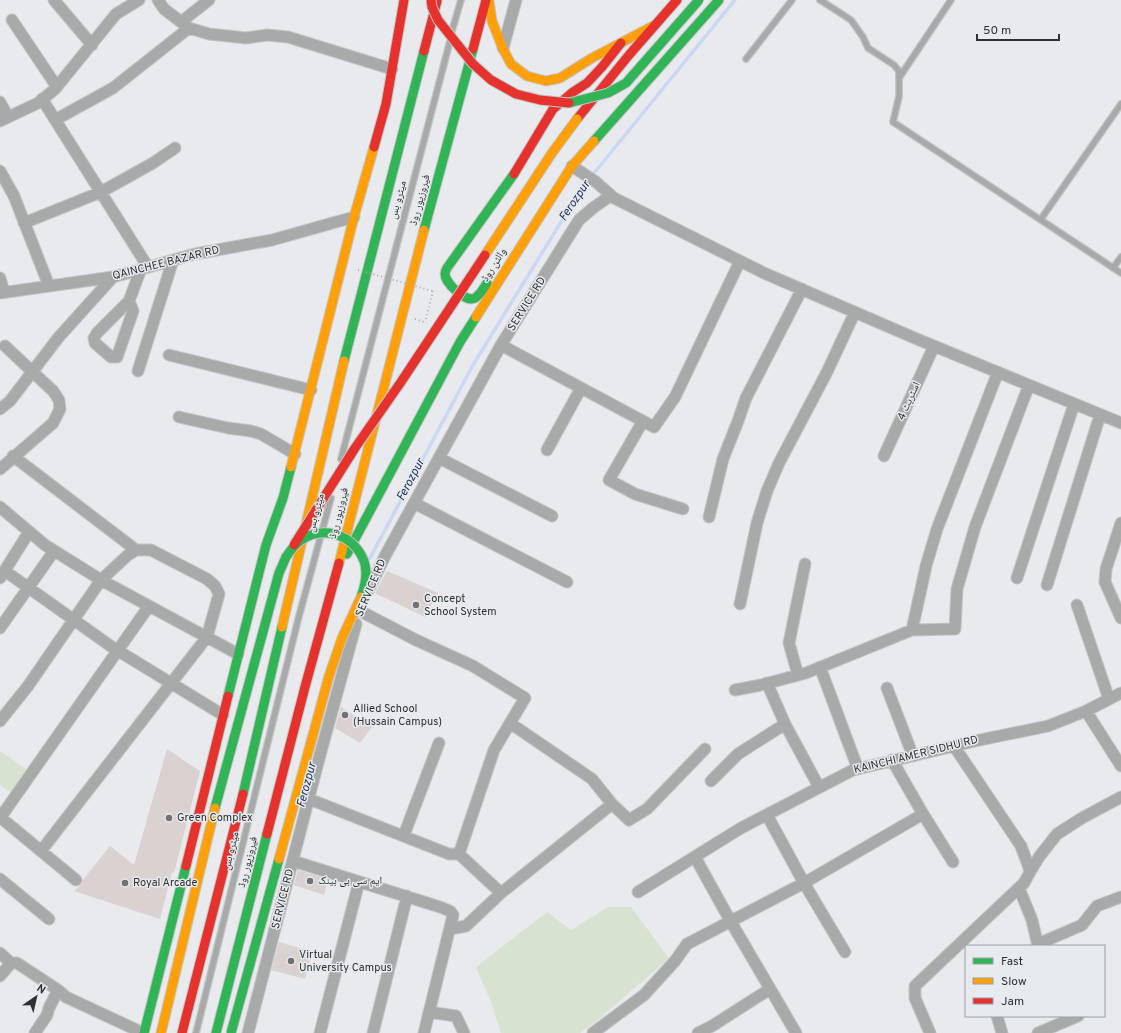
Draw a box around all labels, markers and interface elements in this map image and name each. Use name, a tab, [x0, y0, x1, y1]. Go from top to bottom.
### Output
scale bar	[977, 16, 1059, 42]
text: 50 m	[983, 23, 1011, 39]
street label: فیروزپور روڈ	[406, 173, 434, 227]
water label: Ferozpur	[556, 176, 595, 224]
street label: میٹرو بس	[386, 179, 410, 221]
street label: QAINCHEE BAZAR RD	[111, 243, 221, 283]
street label: والٹن روڈ	[478, 246, 510, 284]
street label: SERVICE RD	[505, 274, 549, 334]
street label: اسٹریٹ 4	[894, 380, 924, 422]
water label: Ferozpur	[393, 455, 429, 504]
street label: فیروزپور روڈ	[326, 486, 352, 540]
street label: میٹرو بس	[304, 492, 328, 534]
street label: SERVICE RD	[353, 557, 389, 619]
place label: Concept School System	[424, 592, 497, 619]
marker: Concept School System	[411, 600, 421, 610]
place label: Allied School (Hussain Campus)	[353, 702, 442, 729]
marker: Allied School (Hussain Campus)	[340, 710, 350, 720]
street label: KAINCHI AMER SIDHU RD	[852, 733, 980, 777]
water label: Ferozpur	[293, 759, 321, 809]
place label: Green Complex	[177, 811, 253, 825]
marker: Green Complex	[164, 813, 174, 823]
street label: میٹرو بس	[219, 830, 243, 872]
street label: فیروزپور روڈ	[235, 835, 261, 889]
street label: SERVICE RD	[269, 868, 297, 930]
place label: ایم سی بی بینک	[318, 874, 382, 888]
place label: Royal Arcade	[133, 876, 198, 890]
marker: ایم سی بی بینک	[305, 876, 315, 886]
marker: Royal Arcade	[120, 878, 130, 888]
legend	[965, 945, 1105, 1017]
place label: Virtual University Campus	[299, 948, 392, 975]
text: Fast	[1001, 954, 1023, 970]
marker: Virtual University Campus	[286, 956, 296, 966]
text: Slow	[1001, 974, 1027, 990]
north arrow	[16, 977, 56, 1017]
text: N	[34, 982, 48, 998]
text: Jam	[1001, 994, 1024, 1010]

